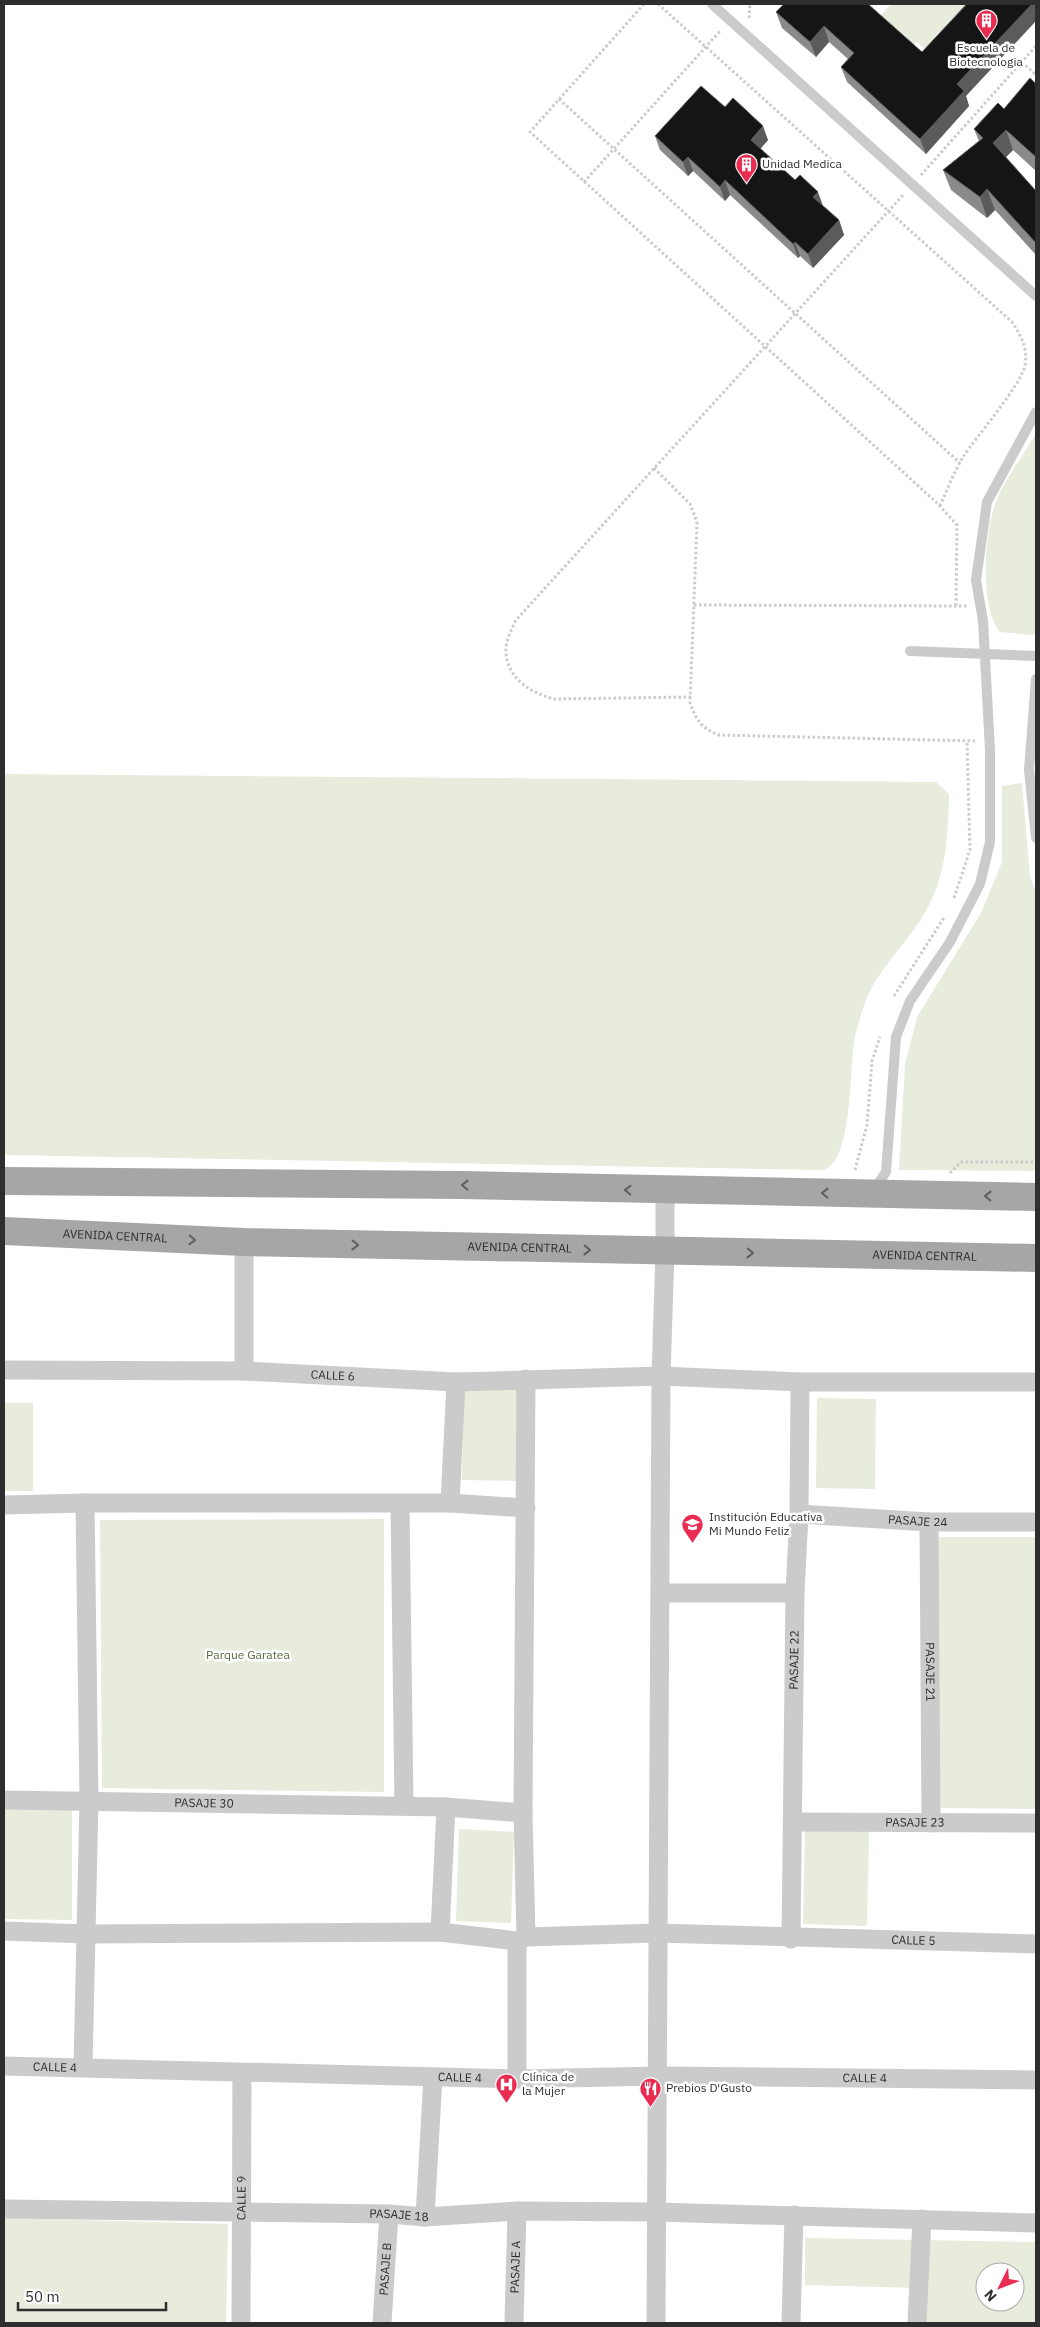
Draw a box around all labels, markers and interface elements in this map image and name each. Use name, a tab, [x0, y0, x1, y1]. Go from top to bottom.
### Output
building icon: Escuela de Biotecnologia	[974, 9, 998, 40]
place label: Escuela de Biotecnologia	[949, 40, 1023, 69]
building icon: Unidad Medica	[734, 152, 758, 183]
place label: Unidad Medica	[762, 156, 842, 171]
one-way arrow	[461, 1180, 468, 1190]
one-way arrow	[623, 1184, 631, 1195]
one-way arrow	[821, 1188, 828, 1198]
one-way arrow	[983, 1191, 991, 1201]
street label: AVENIDA CENTRAL	[62, 1226, 167, 1245]
one-way arrow	[189, 1235, 197, 1245]
street label: AVENIDA CENTRAL	[467, 1239, 572, 1256]
one-way arrow	[351, 1240, 359, 1250]
one-way arrow	[583, 1244, 591, 1255]
street label: AVENIDA CENTRAL	[872, 1247, 977, 1264]
one-way arrow	[746, 1248, 754, 1258]
street label: CALLE 6	[310, 1366, 355, 1384]
place label: Institución Educativa Mi Mundo Feliz	[709, 1509, 823, 1538]
street label: PASAJE 24	[888, 1511, 948, 1529]
school or university icon: Institución Educativa Mi Mundo Feliz	[681, 1512, 705, 1543]
street label: PASAJE 22	[786, 1630, 802, 1690]
street label: PASAJE 21	[923, 1642, 938, 1702]
park label: Parque Garatea	[206, 1647, 290, 1662]
street label: PASAJE 30	[174, 1795, 234, 1811]
street label: PASAJE 23	[885, 1814, 945, 1830]
street label: CALLE 5	[891, 1932, 936, 1948]
street label: CALLE 4	[33, 2059, 77, 2075]
street label: CALLE 4	[438, 2069, 482, 2085]
place label: Clínica de la Mujer	[522, 2069, 575, 2098]
street label: CALLE 4	[843, 2070, 887, 2085]
hospital icon: Clínica de la Mujer	[494, 2072, 518, 2103]
restaurant icon: Prebios D'Gusto	[638, 2076, 662, 2107]
place label: Prebios D'Gusto	[666, 2080, 752, 2095]
street label: CALLE 9	[233, 2176, 249, 2220]
street label: PASAJE 18	[369, 2206, 429, 2224]
street label: PASAJE A	[507, 2240, 523, 2294]
street label: PASAJE B	[376, 2242, 394, 2296]
north arrow	[975, 2262, 1025, 2312]
scale bar	[18, 2280, 165, 2312]
text: N	[980, 2286, 1000, 2305]
text: 50 m	[25, 2287, 60, 2306]

